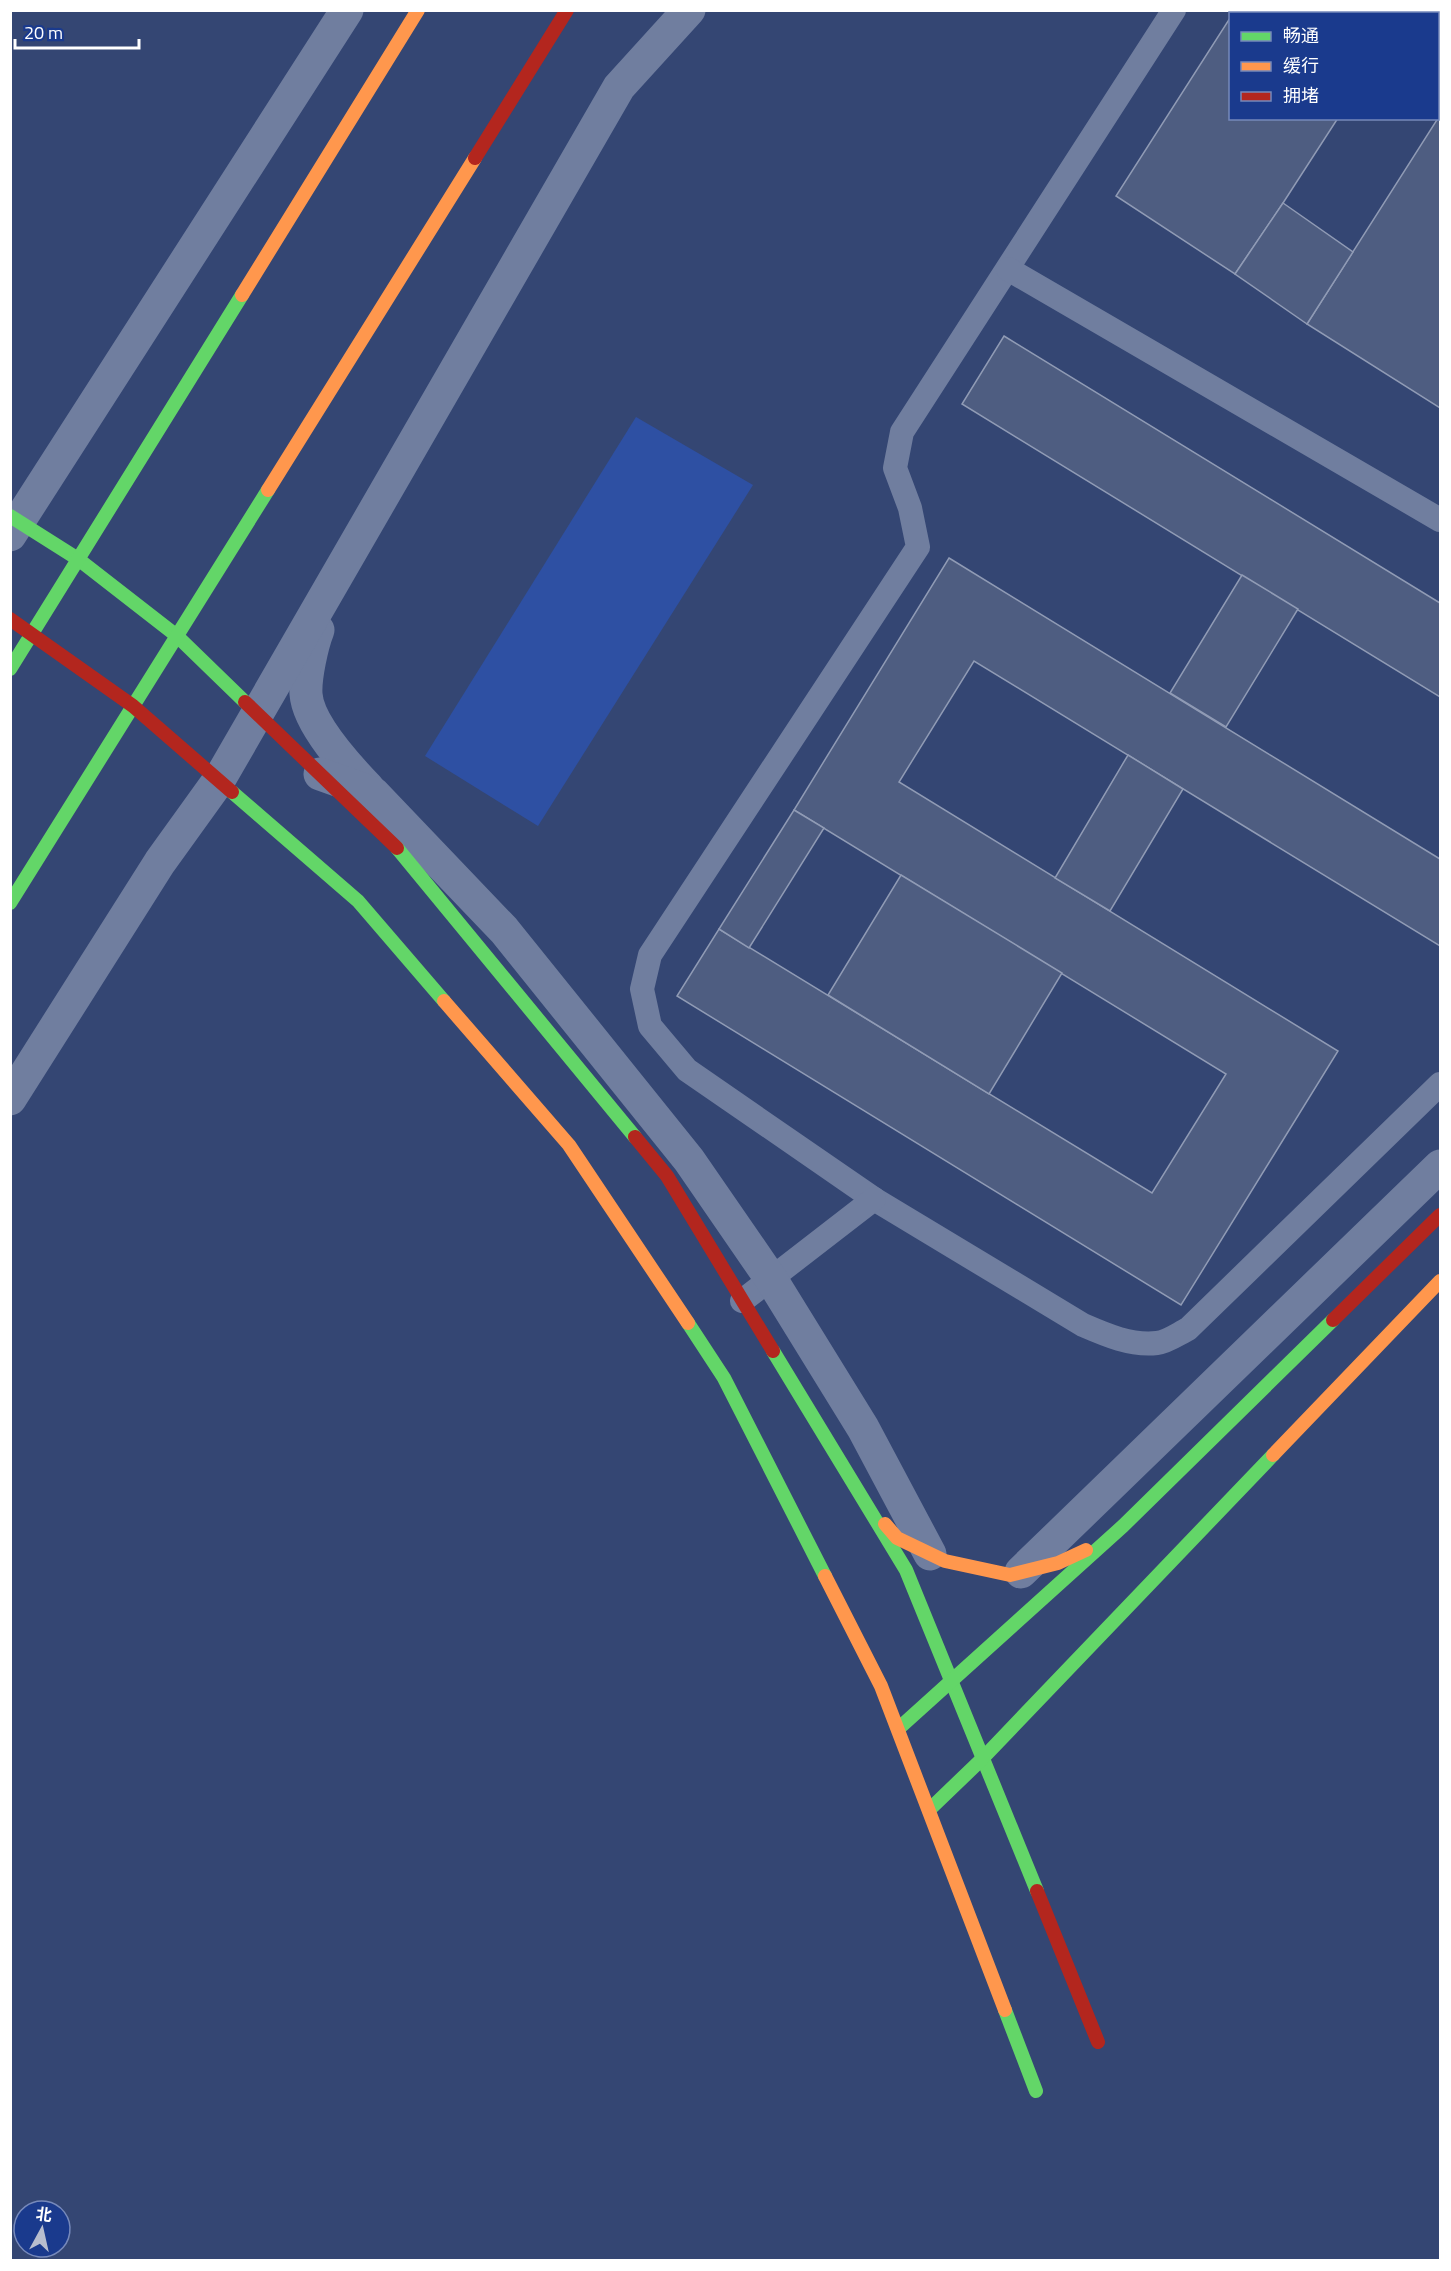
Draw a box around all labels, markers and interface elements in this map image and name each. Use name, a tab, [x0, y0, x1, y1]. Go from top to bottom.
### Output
scale bar	[15, 12, 140, 50]
legend	[1229, 12, 1439, 120]
text: 20 m	[24, 19, 63, 46]
text: 畅通	[1283, 22, 1319, 49]
text: 缓行	[1283, 52, 1319, 79]
text: 拥堵	[1283, 82, 1319, 109]
north arrow	[12, 2199, 72, 2259]
text: 北	[34, 2201, 54, 2227]

